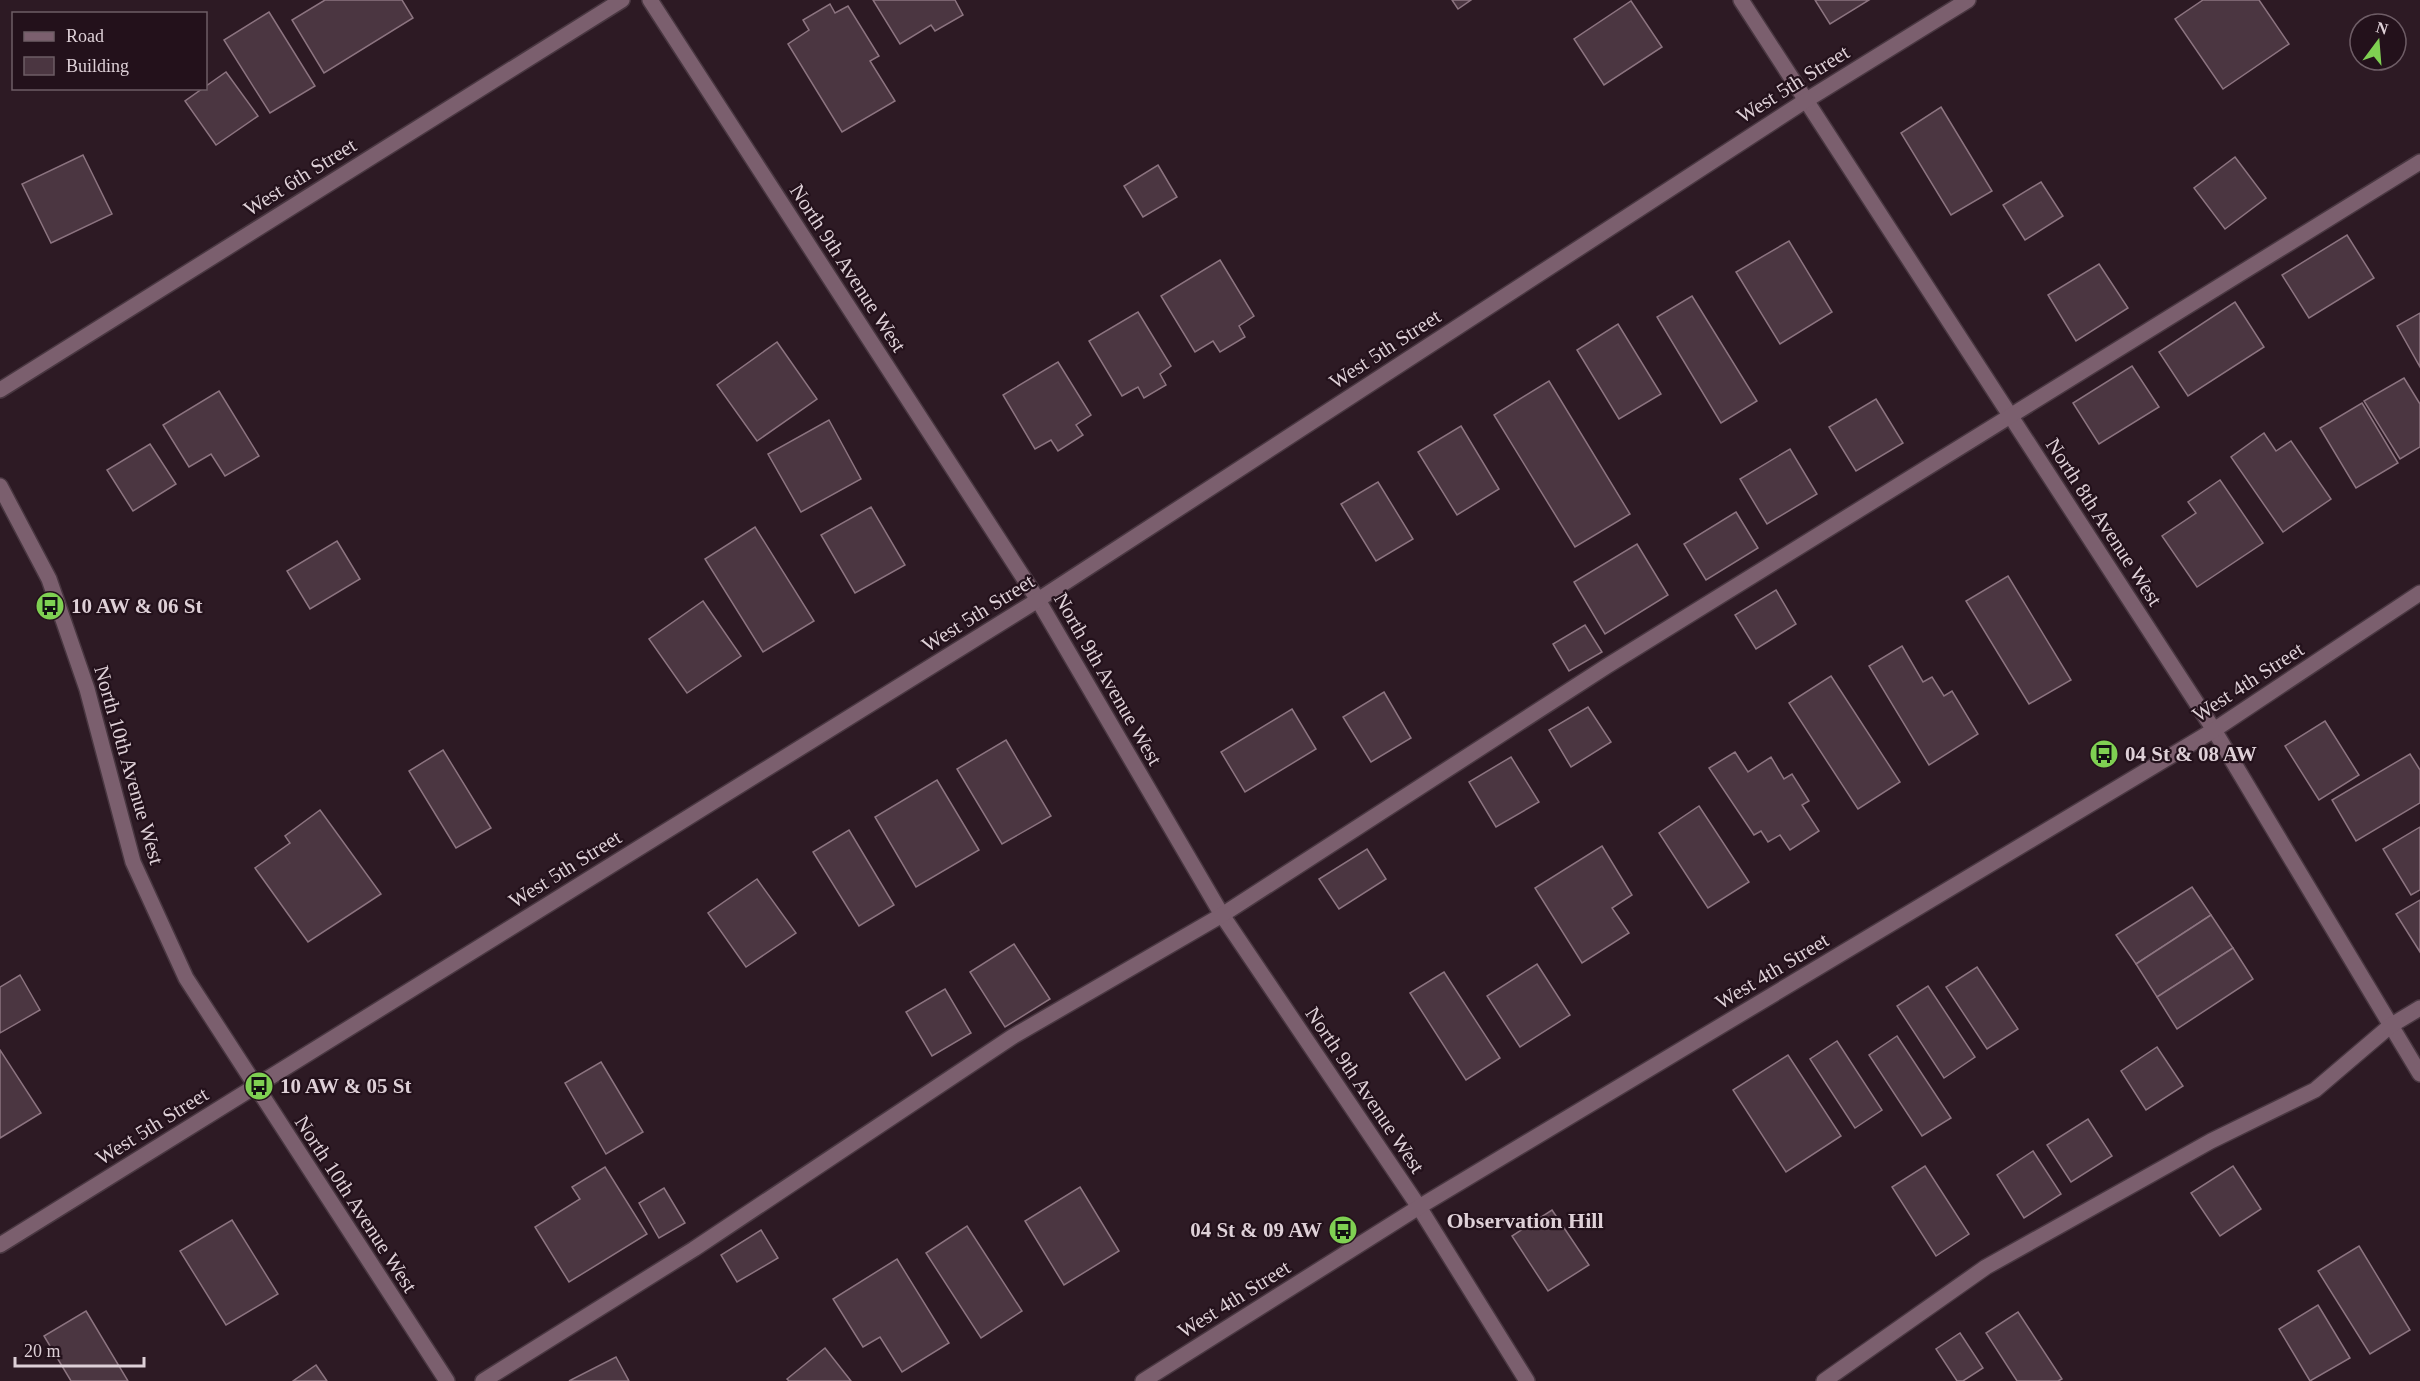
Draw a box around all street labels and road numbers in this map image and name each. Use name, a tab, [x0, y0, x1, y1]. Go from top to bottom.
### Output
street label: West 5th Street	[1732, 40, 1854, 128]
street label: West 6th Street	[239, 133, 361, 221]
street label: North 9th Avenue West	[785, 180, 911, 357]
street label: West 5th Street	[1325, 304, 1445, 394]
street label: North 8th Avenue West	[2041, 434, 2167, 611]
street label: West 5th Street	[917, 569, 1039, 657]
street label: North 9th Avenue West	[1049, 588, 1167, 770]
street label: West 4th Street	[2188, 637, 2308, 727]
street label: North 10th Avenue West	[89, 663, 169, 867]
street label: West 5th Street	[504, 825, 626, 913]
street label: West 4th Street	[1711, 928, 1833, 1014]
street label: North 9th Avenue West	[1300, 1002, 1430, 1178]
street label: West 5th Street	[91, 1082, 213, 1170]
street label: North 10th Avenue West	[290, 1111, 422, 1297]
street label: West 4th Street	[1173, 1255, 1295, 1343]

